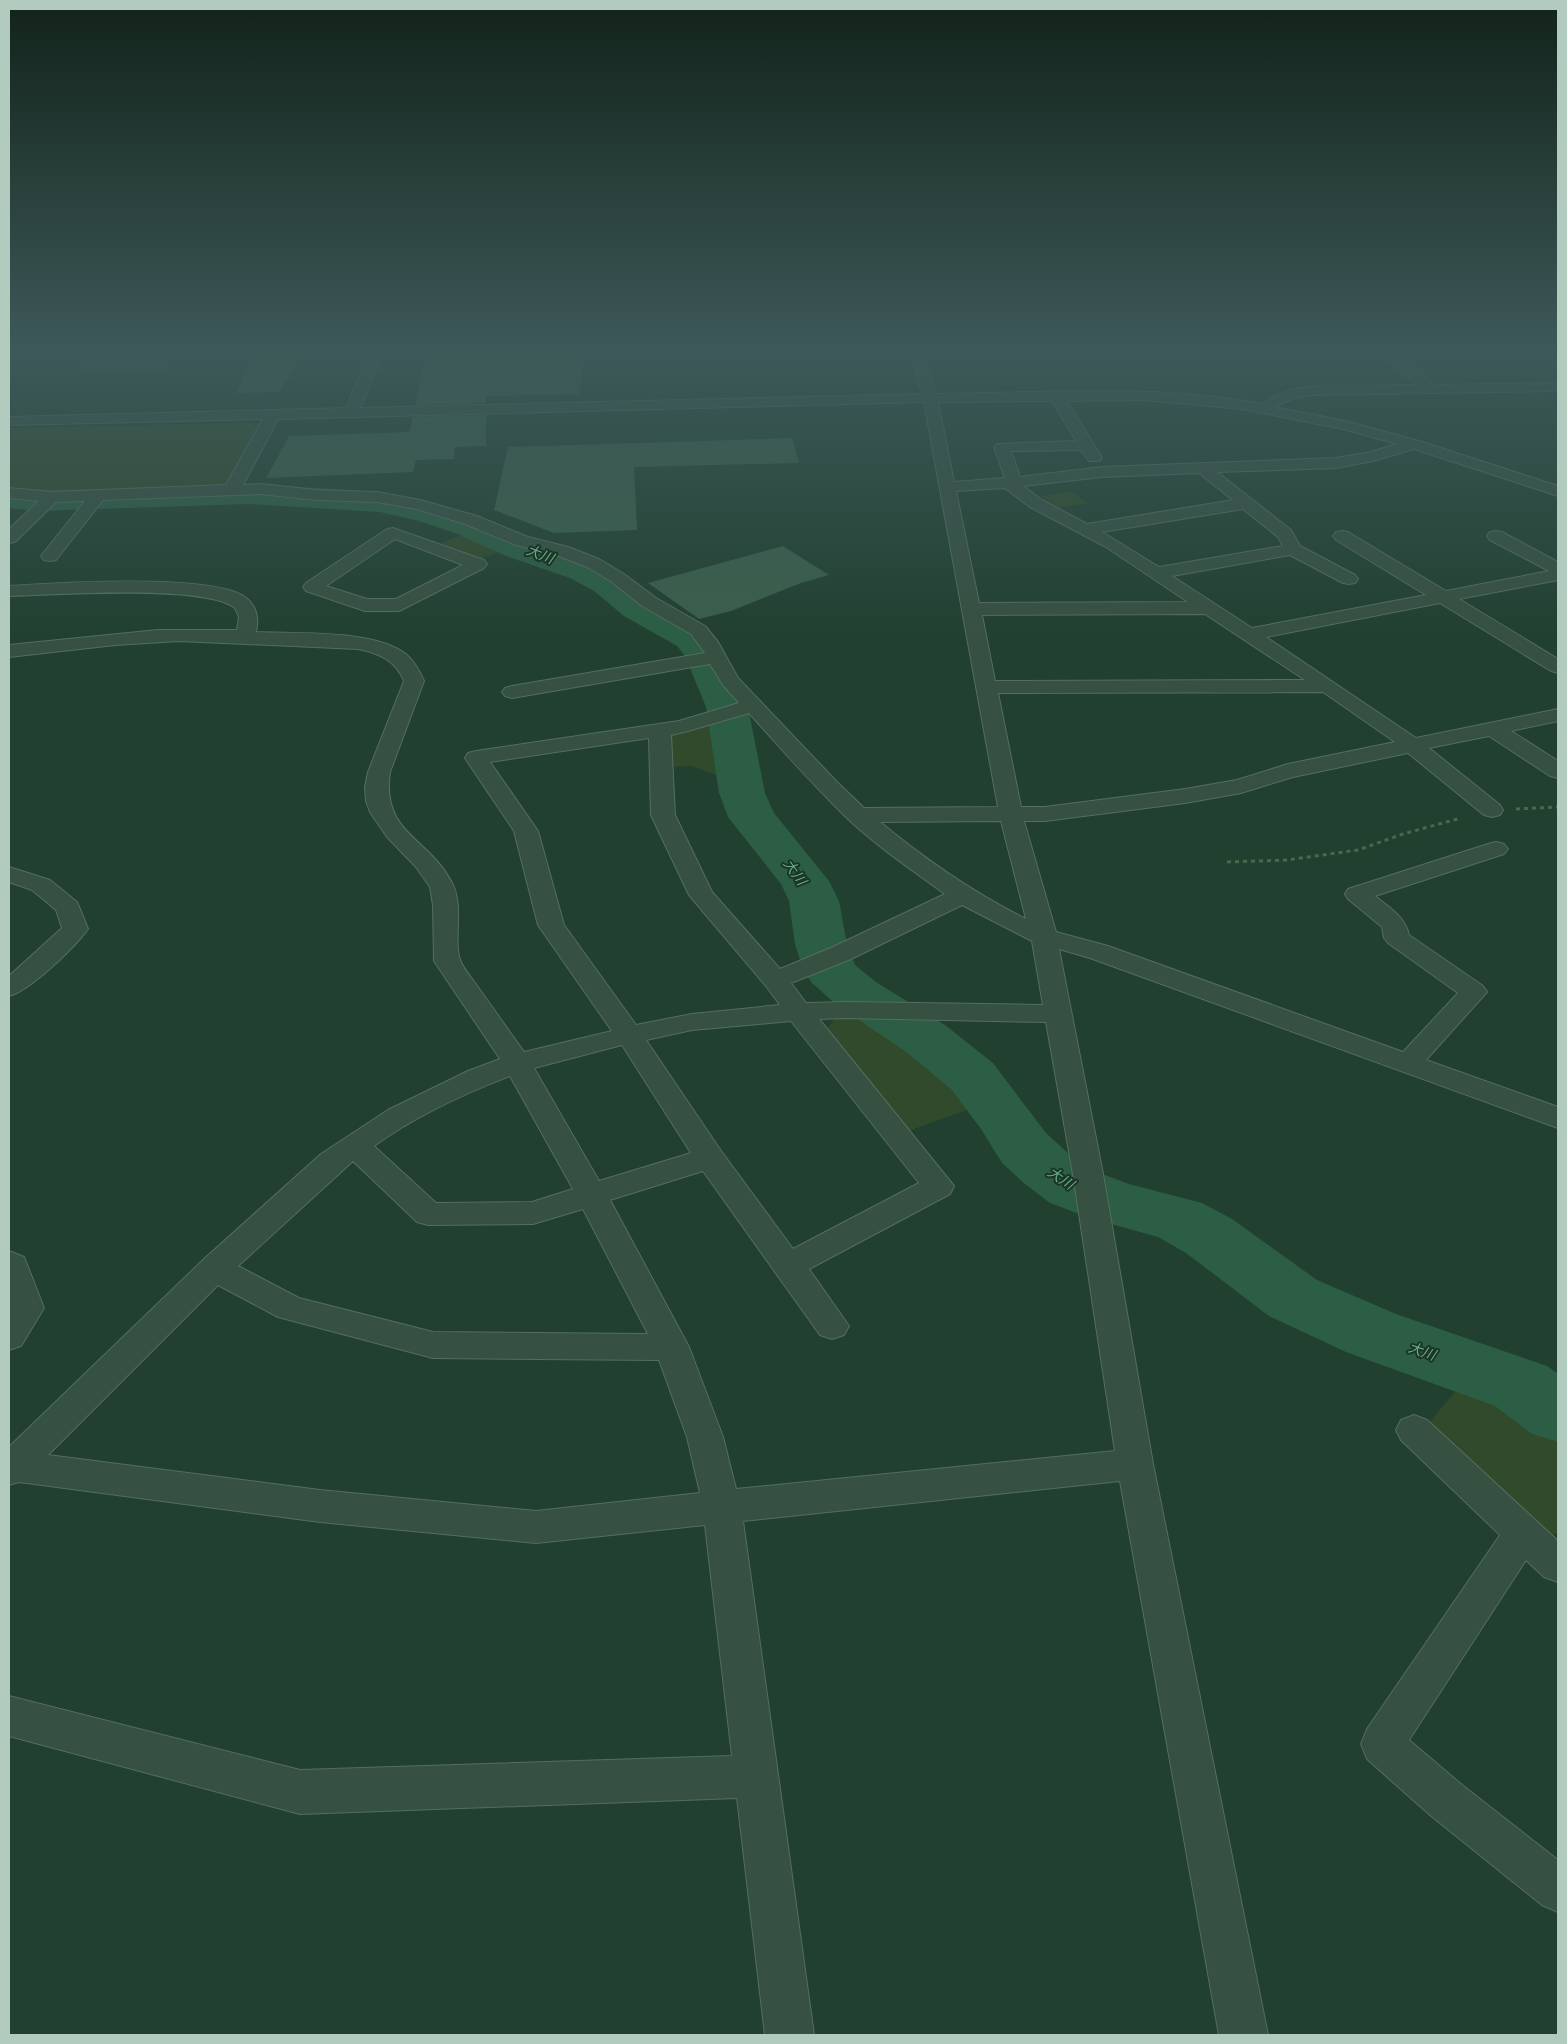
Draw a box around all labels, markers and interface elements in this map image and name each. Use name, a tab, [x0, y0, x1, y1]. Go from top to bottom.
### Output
water label: 大川	[524, 542, 558, 568]
water label: 大川	[779, 856, 811, 890]
water label: 大川	[1044, 1164, 1079, 1194]
water label: 大川	[1406, 1339, 1440, 1365]

